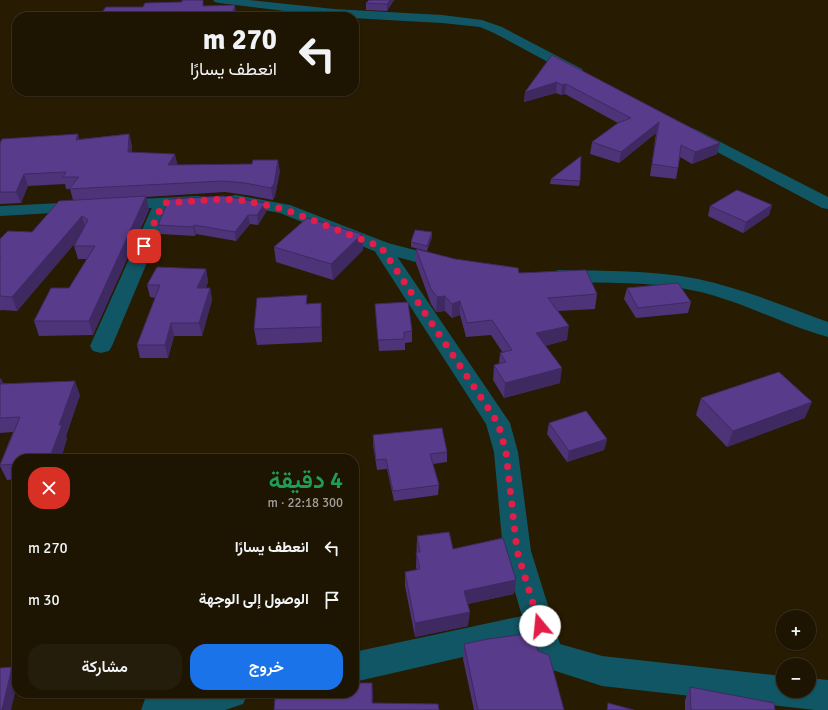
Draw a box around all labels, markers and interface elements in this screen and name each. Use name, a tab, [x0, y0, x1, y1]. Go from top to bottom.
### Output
text: 270 m	[203, 23, 277, 57]
icon: left	[291, 28, 343, 80]
text: انعطف يسارًا	[190, 58, 277, 80]
pin	[127, 229, 161, 263]
icon: arrive	[133, 235, 155, 257]
text: 4 دقيقة	[268, 465, 343, 495]
button: close	[28, 467, 70, 509]
text: 300 m · 22:18	[267, 495, 343, 511]
icon: left	[321, 537, 343, 559]
text: انعطف يسارًا	[235, 538, 309, 556]
text: 270 m	[28, 539, 68, 557]
icon: arrive	[321, 589, 343, 611]
text: الوصول إلى الوجهة	[199, 590, 309, 608]
text: 30 m	[28, 591, 59, 609]
position arrow	[519, 605, 561, 647]
map controls	[776, 610, 816, 698]
button: +	[776, 610, 816, 650]
button: مشاركة	[28, 644, 182, 690]
button: خروج	[190, 644, 343, 690]
button: −	[776, 658, 816, 698]

